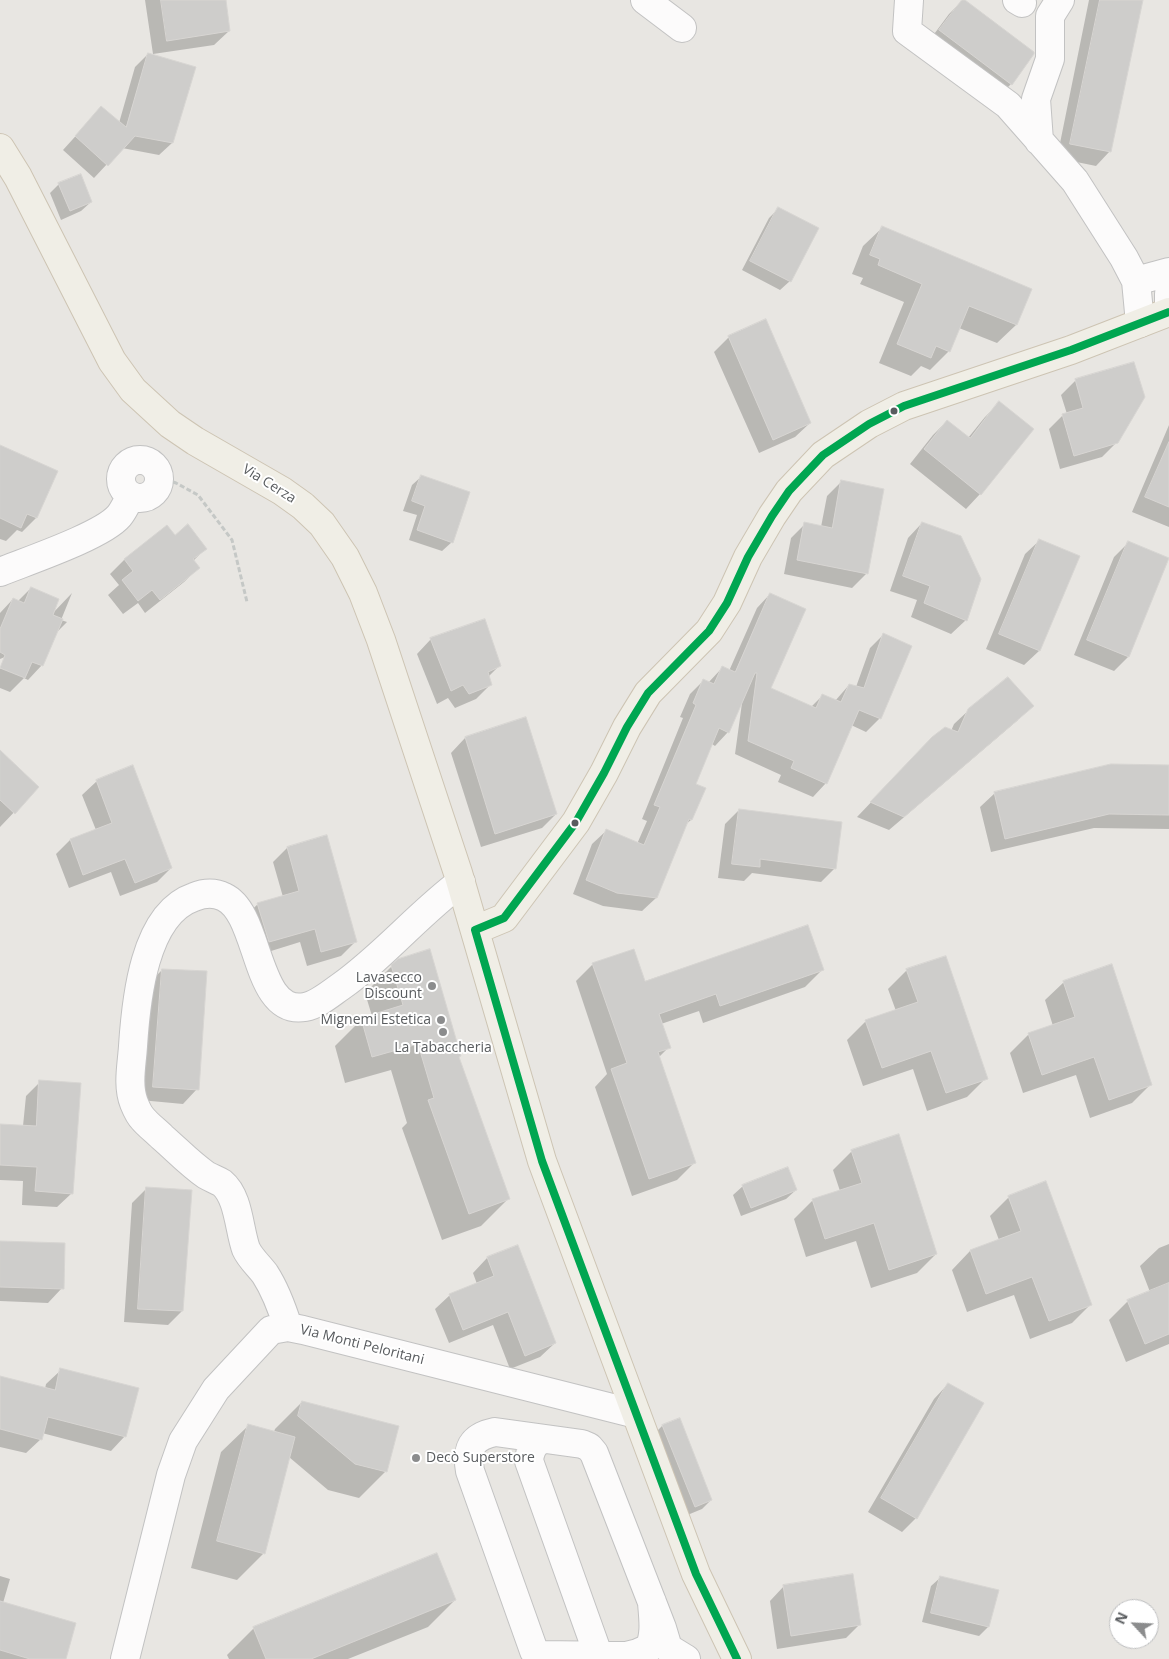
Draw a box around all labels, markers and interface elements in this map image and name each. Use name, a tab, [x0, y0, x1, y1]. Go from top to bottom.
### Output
unlabelled marker	[889, 406, 899, 416]
street label: Via Cerza	[239, 461, 299, 507]
unlabelled marker	[570, 818, 580, 828]
place label: Lavasecco Discount	[356, 970, 422, 1002]
marker: Lavasecco Discount	[426, 980, 438, 992]
place label: Mignemi Estetica	[320, 1012, 431, 1028]
marker: Mignemi Estetica	[435, 1014, 447, 1026]
marker: La Tabaccheria	[437, 1026, 449, 1038]
place label: La Tabaccheria	[394, 1040, 492, 1056]
street label: Via Monti Peloritani	[298, 1321, 426, 1369]
place label: Decò Superstore	[426, 1450, 535, 1466]
marker: Decò Superstore	[410, 1452, 422, 1464]
north arrow	[1109, 1599, 1159, 1649]
text: N	[1110, 1609, 1132, 1627]

